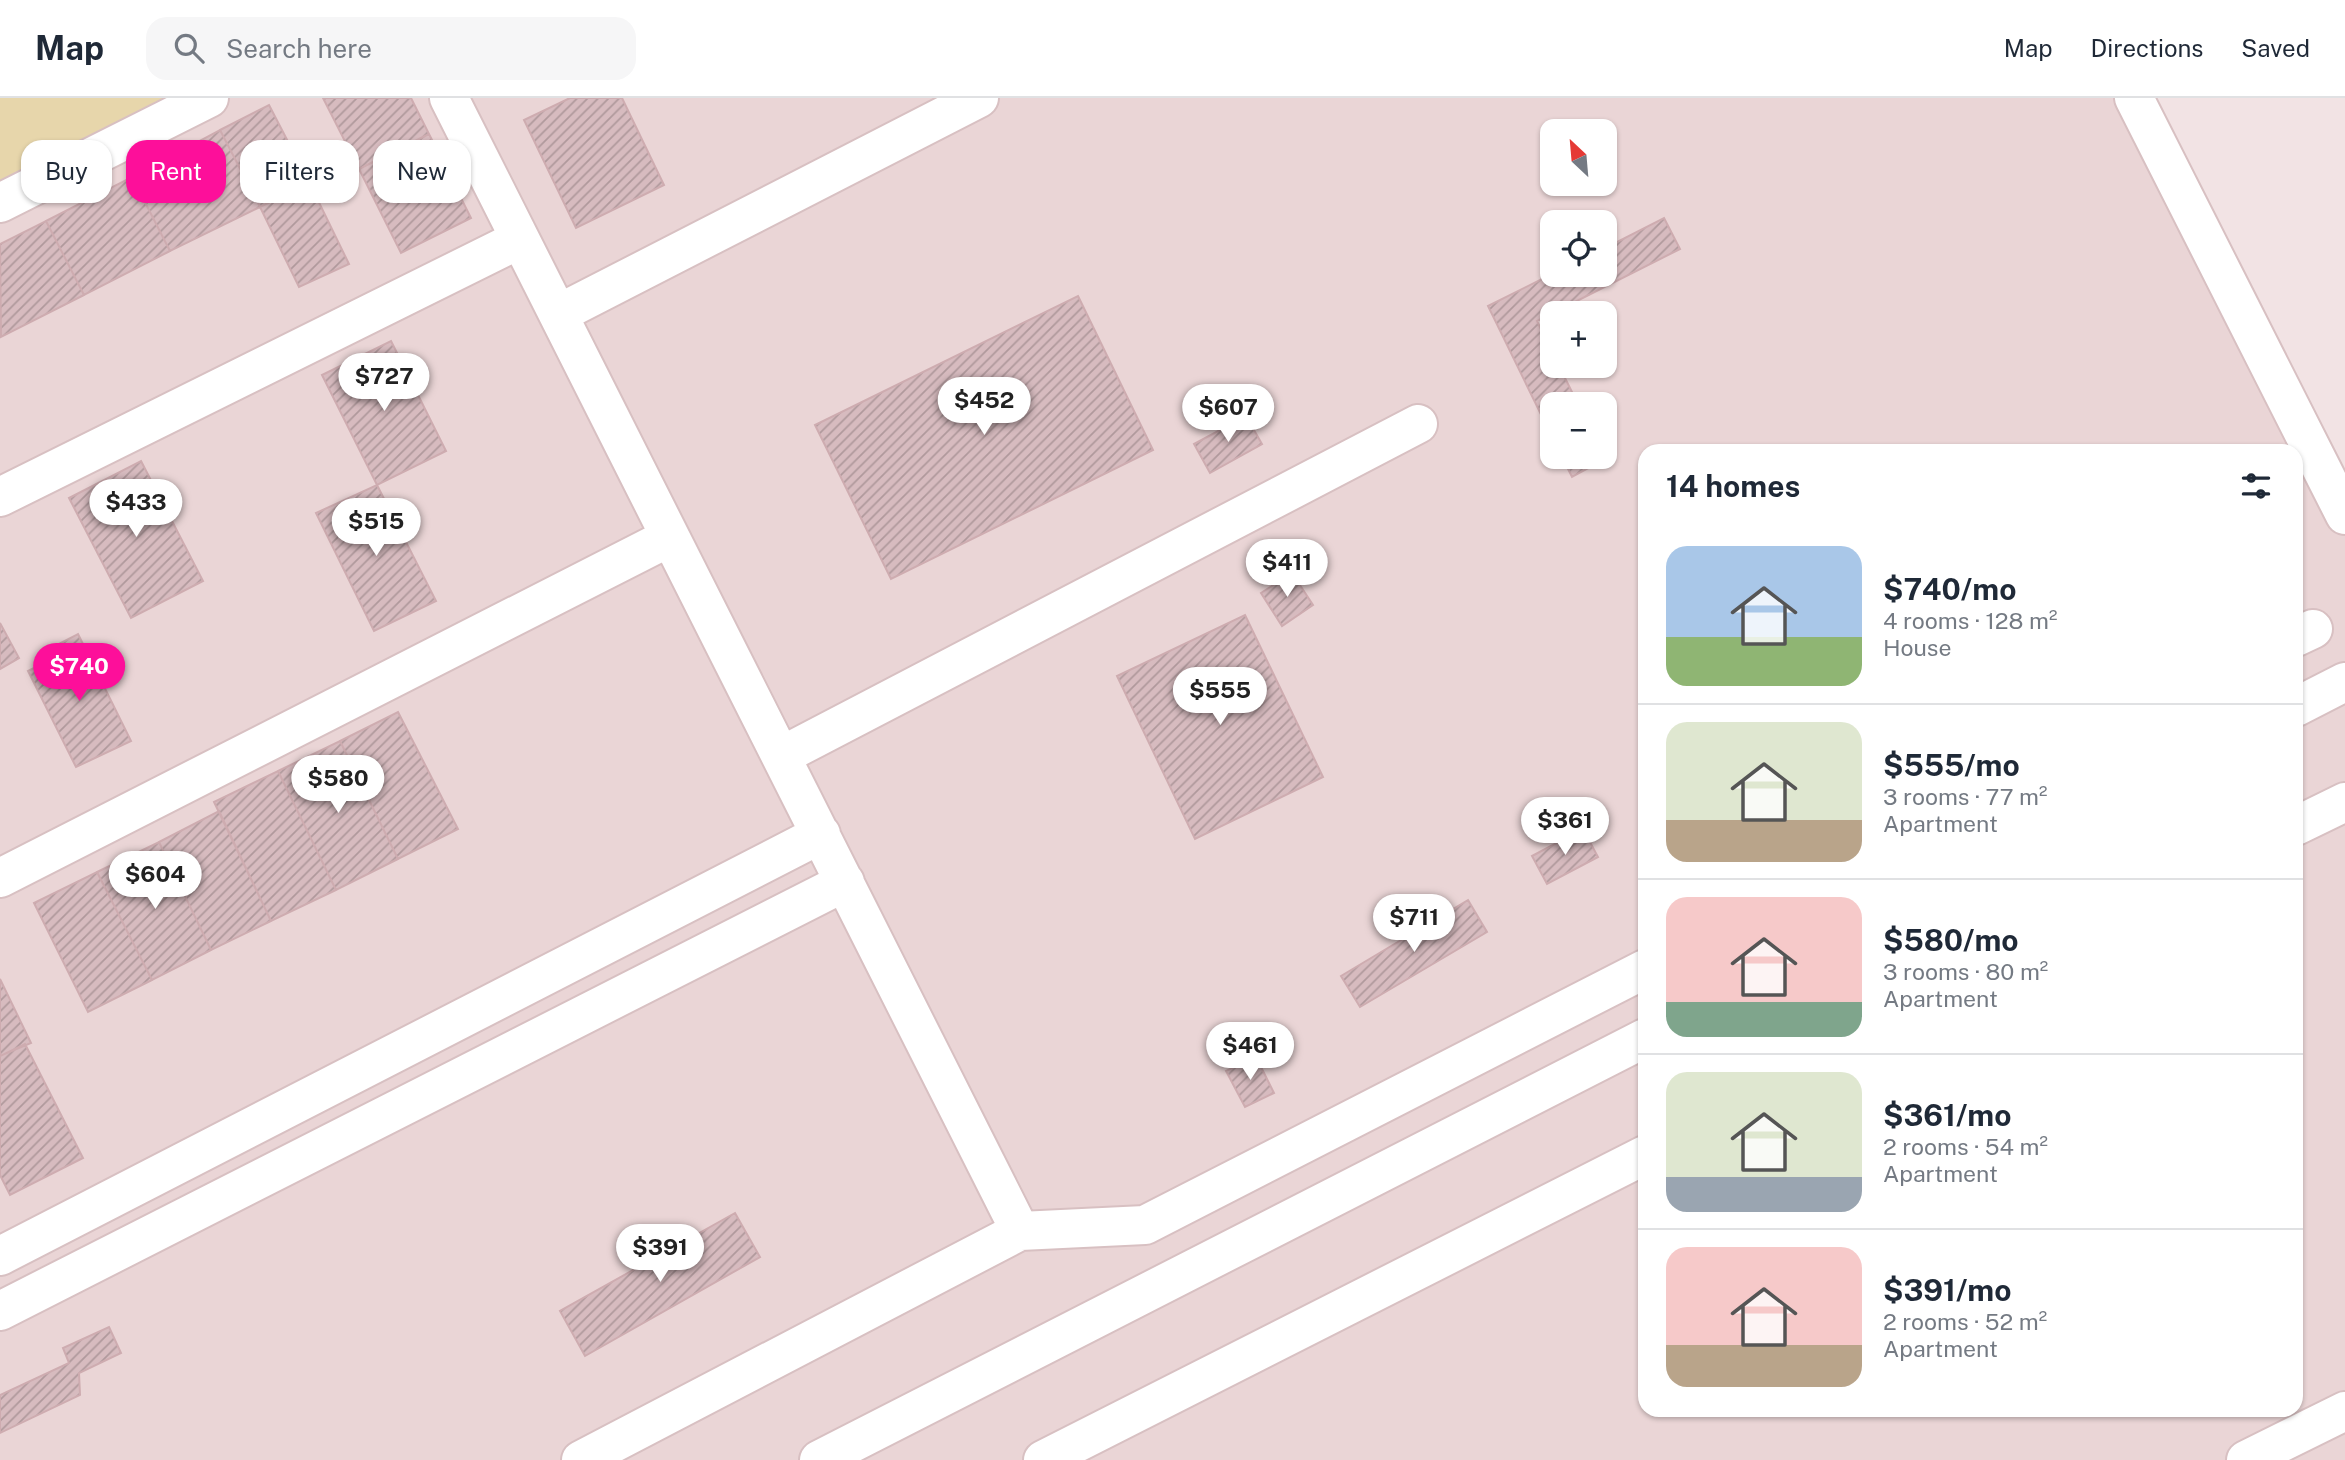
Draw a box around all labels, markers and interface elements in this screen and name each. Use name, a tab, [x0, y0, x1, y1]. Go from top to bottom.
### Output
search box	[146, 17, 636, 80]
text: Map	[35, 29, 104, 67]
icon: search	[170, 29, 208, 67]
text: Search here	[226, 33, 372, 64]
text: Map	[2004, 34, 2053, 62]
text: Directions	[2091, 34, 2203, 62]
text: Saved	[2241, 34, 2310, 62]
north arrow	[1540, 119, 1617, 196]
map controls	[1540, 119, 1617, 469]
chip: Buy	[21, 140, 112, 203]
chip: Rent	[126, 140, 226, 203]
chip: Filters	[240, 140, 359, 203]
chip: New	[373, 140, 471, 203]
button: locate	[1540, 210, 1617, 287]
button: +	[1540, 301, 1617, 378]
pin: $727	[343, 354, 425, 413]
text: $727	[354, 362, 414, 389]
pin: $452	[943, 378, 1025, 437]
pin: $607	[1187, 384, 1269, 444]
text: $452	[954, 386, 1014, 413]
button: −	[1540, 392, 1617, 469]
text: $607	[1198, 393, 1258, 420]
icon: filters	[2237, 467, 2275, 505]
text: 14 homes	[1666, 468, 1800, 504]
pin: $433	[95, 480, 177, 539]
text: $433	[105, 488, 167, 515]
pin: $515	[335, 498, 417, 558]
text: $515	[348, 507, 404, 534]
pin: $411	[1246, 540, 1328, 599]
text: $411	[1262, 548, 1312, 575]
text: $740/mo	[1883, 571, 2016, 607]
icon: home	[1722, 574, 1806, 658]
text: 4 rooms · 128 m²	[1883, 607, 2057, 634]
text: House	[1883, 634, 1951, 661]
pin: $740	[38, 644, 120, 703]
text: $740	[49, 652, 109, 679]
pin: $555	[1179, 668, 1261, 727]
text: $555	[1189, 676, 1251, 703]
text: $555/mo	[1883, 747, 2020, 783]
icon: home	[1722, 750, 1806, 834]
pin: $580	[297, 756, 379, 815]
text: $580	[307, 764, 369, 791]
text: 3 rooms · 77 m²	[1883, 783, 2047, 810]
pin: $361	[1524, 798, 1606, 857]
text: $361	[1537, 806, 1593, 833]
text: Apartment	[1883, 810, 1998, 837]
pin: $604	[114, 852, 196, 911]
text: $604	[125, 860, 185, 887]
pin: $711	[1373, 894, 1455, 954]
text: $711	[1389, 903, 1439, 930]
text: $580/mo	[1883, 922, 2019, 958]
icon: home	[1722, 925, 1806, 1009]
text: 3 rooms · 80 m²	[1883, 958, 2048, 985]
text: Apartment	[1883, 985, 1998, 1012]
pin: $461	[1209, 1023, 1291, 1082]
text: $461	[1222, 1031, 1278, 1058]
text: $361/mo	[1883, 1097, 2012, 1133]
icon: home	[1722, 1100, 1806, 1184]
text: 2 rooms · 54 m²	[1883, 1133, 2048, 1160]
text: Apartment	[1883, 1160, 1998, 1187]
pin: $391	[619, 1224, 701, 1284]
text: $391	[632, 1233, 688, 1260]
text: $391/mo	[1883, 1272, 2011, 1308]
icon: home	[1722, 1275, 1806, 1359]
text: 2 rooms · 52 m²	[1883, 1308, 2047, 1335]
text: Apartment	[1883, 1335, 1998, 1362]

